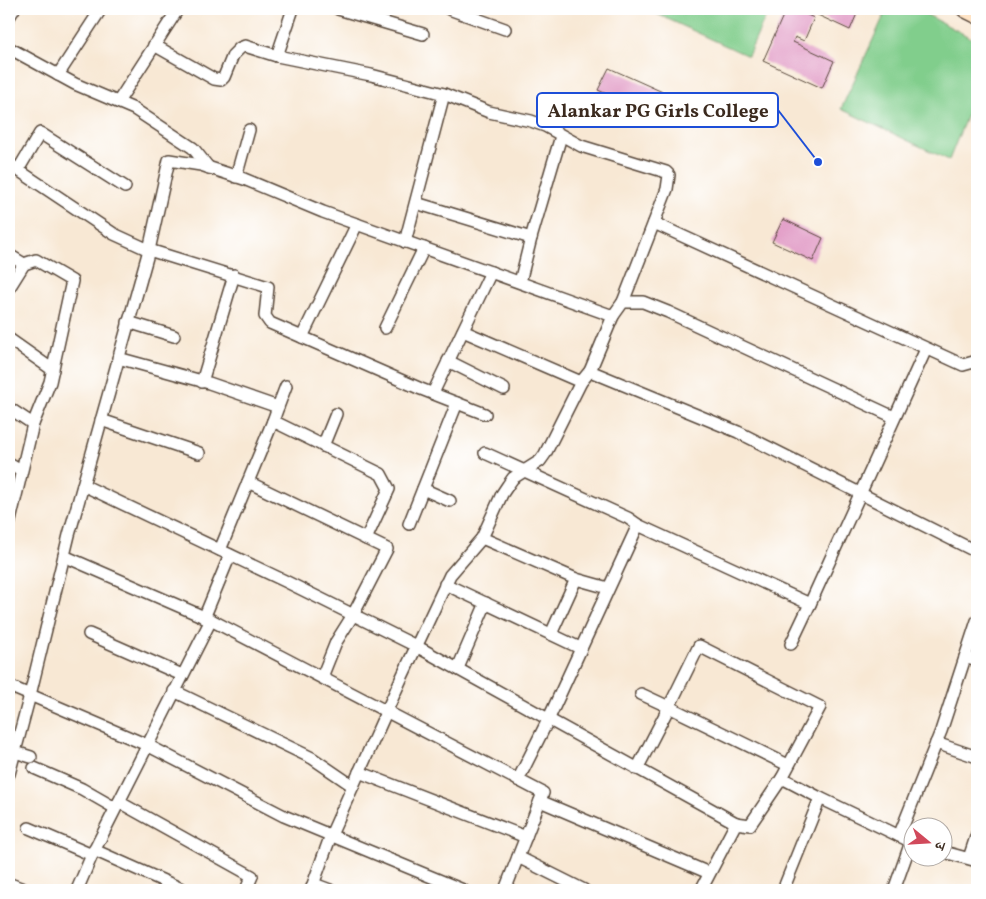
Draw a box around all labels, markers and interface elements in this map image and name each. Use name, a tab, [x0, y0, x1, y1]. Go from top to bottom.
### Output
callout: Alankar PG Girls College	[537, 93, 778, 127]
text: Alankar PG Girls College	[547, 99, 769, 125]
north arrow	[904, 816, 954, 866]
text: उ	[929, 838, 949, 853]

